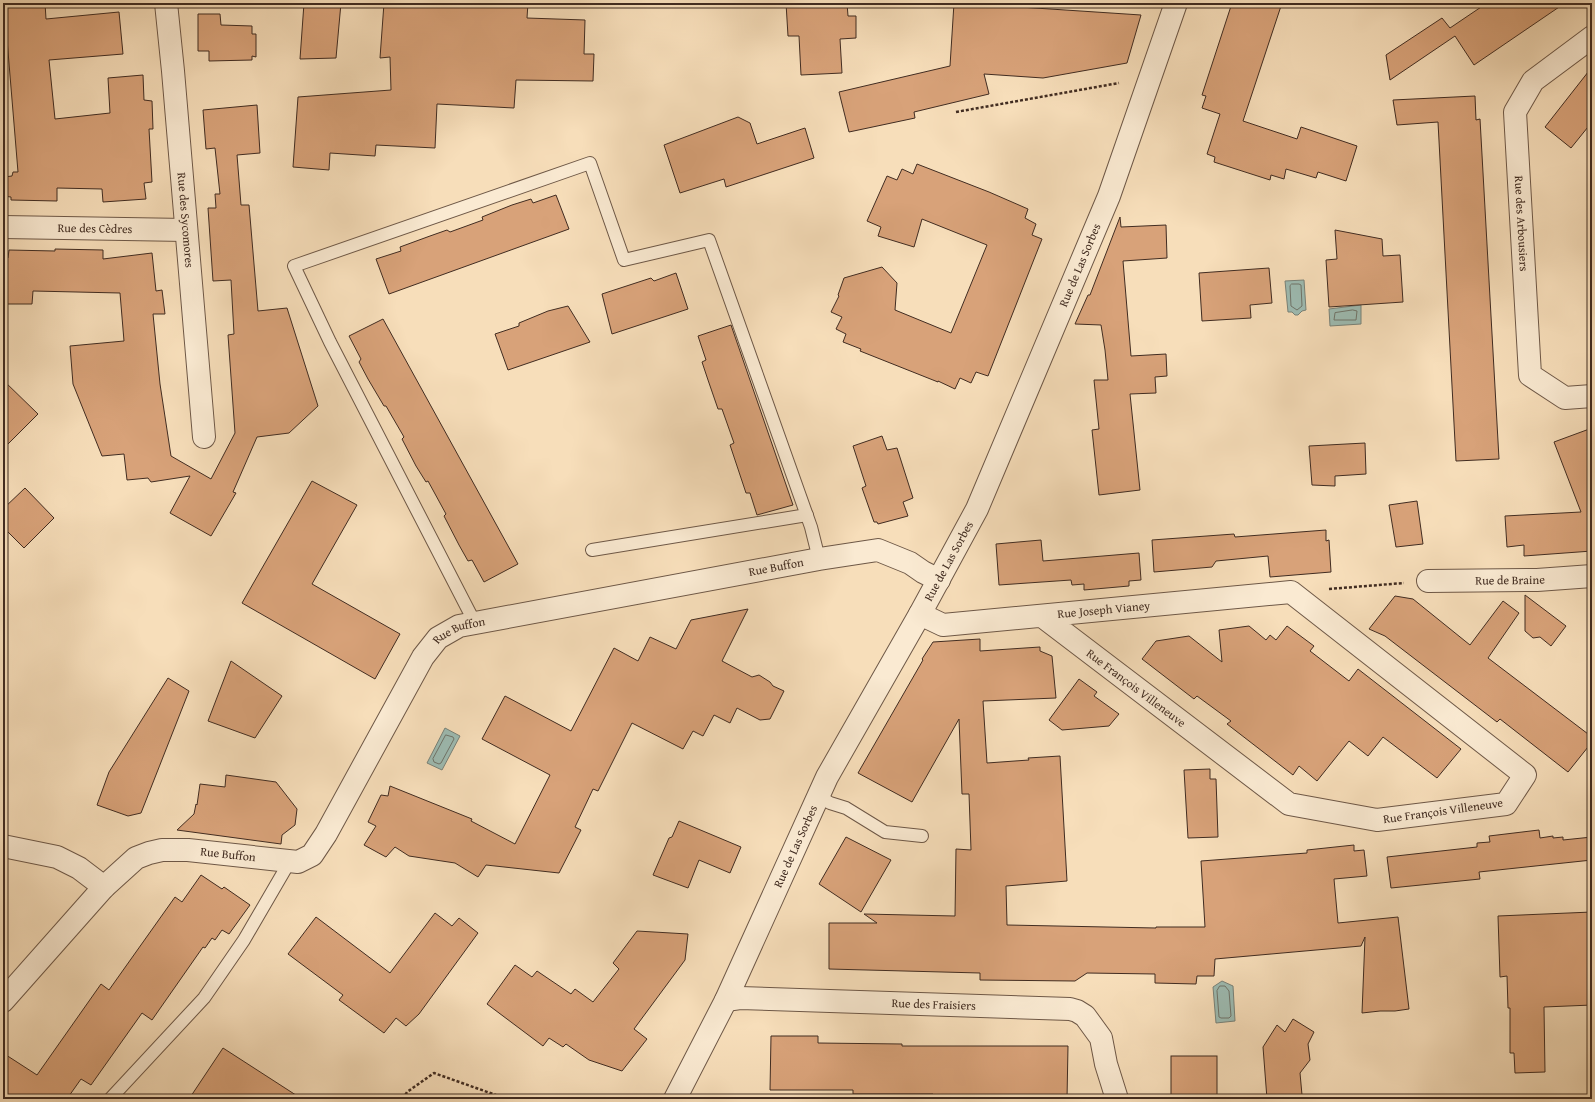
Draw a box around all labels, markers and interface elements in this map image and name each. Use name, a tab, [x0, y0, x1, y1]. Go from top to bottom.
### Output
street label: Rue des Sycomores	[174, 172, 199, 269]
street label: Rue des Arbousiers	[1511, 175, 1533, 272]
street label: Rue des Cèdres	[57, 219, 133, 237]
street label: Rue de Las Sorbes	[1054, 220, 1105, 309]
street label: Rue de Las Sorbes	[920, 518, 977, 604]
street label: Rue Buffon	[747, 553, 805, 580]
street label: Rue de Braine	[1475, 570, 1546, 589]
street label: Rue Joseph Vianey	[1057, 596, 1151, 622]
street label: Rue Buffon	[428, 612, 487, 647]
street label: Rue François Villeneuve	[1083, 644, 1190, 731]
street label: Rue François Villeneuve	[1382, 794, 1504, 827]
street label: Rue de Las Sorbes	[769, 802, 821, 890]
street label: Rue Buffon	[199, 842, 257, 865]
street label: Rue des Fraisiers	[891, 994, 976, 1014]

